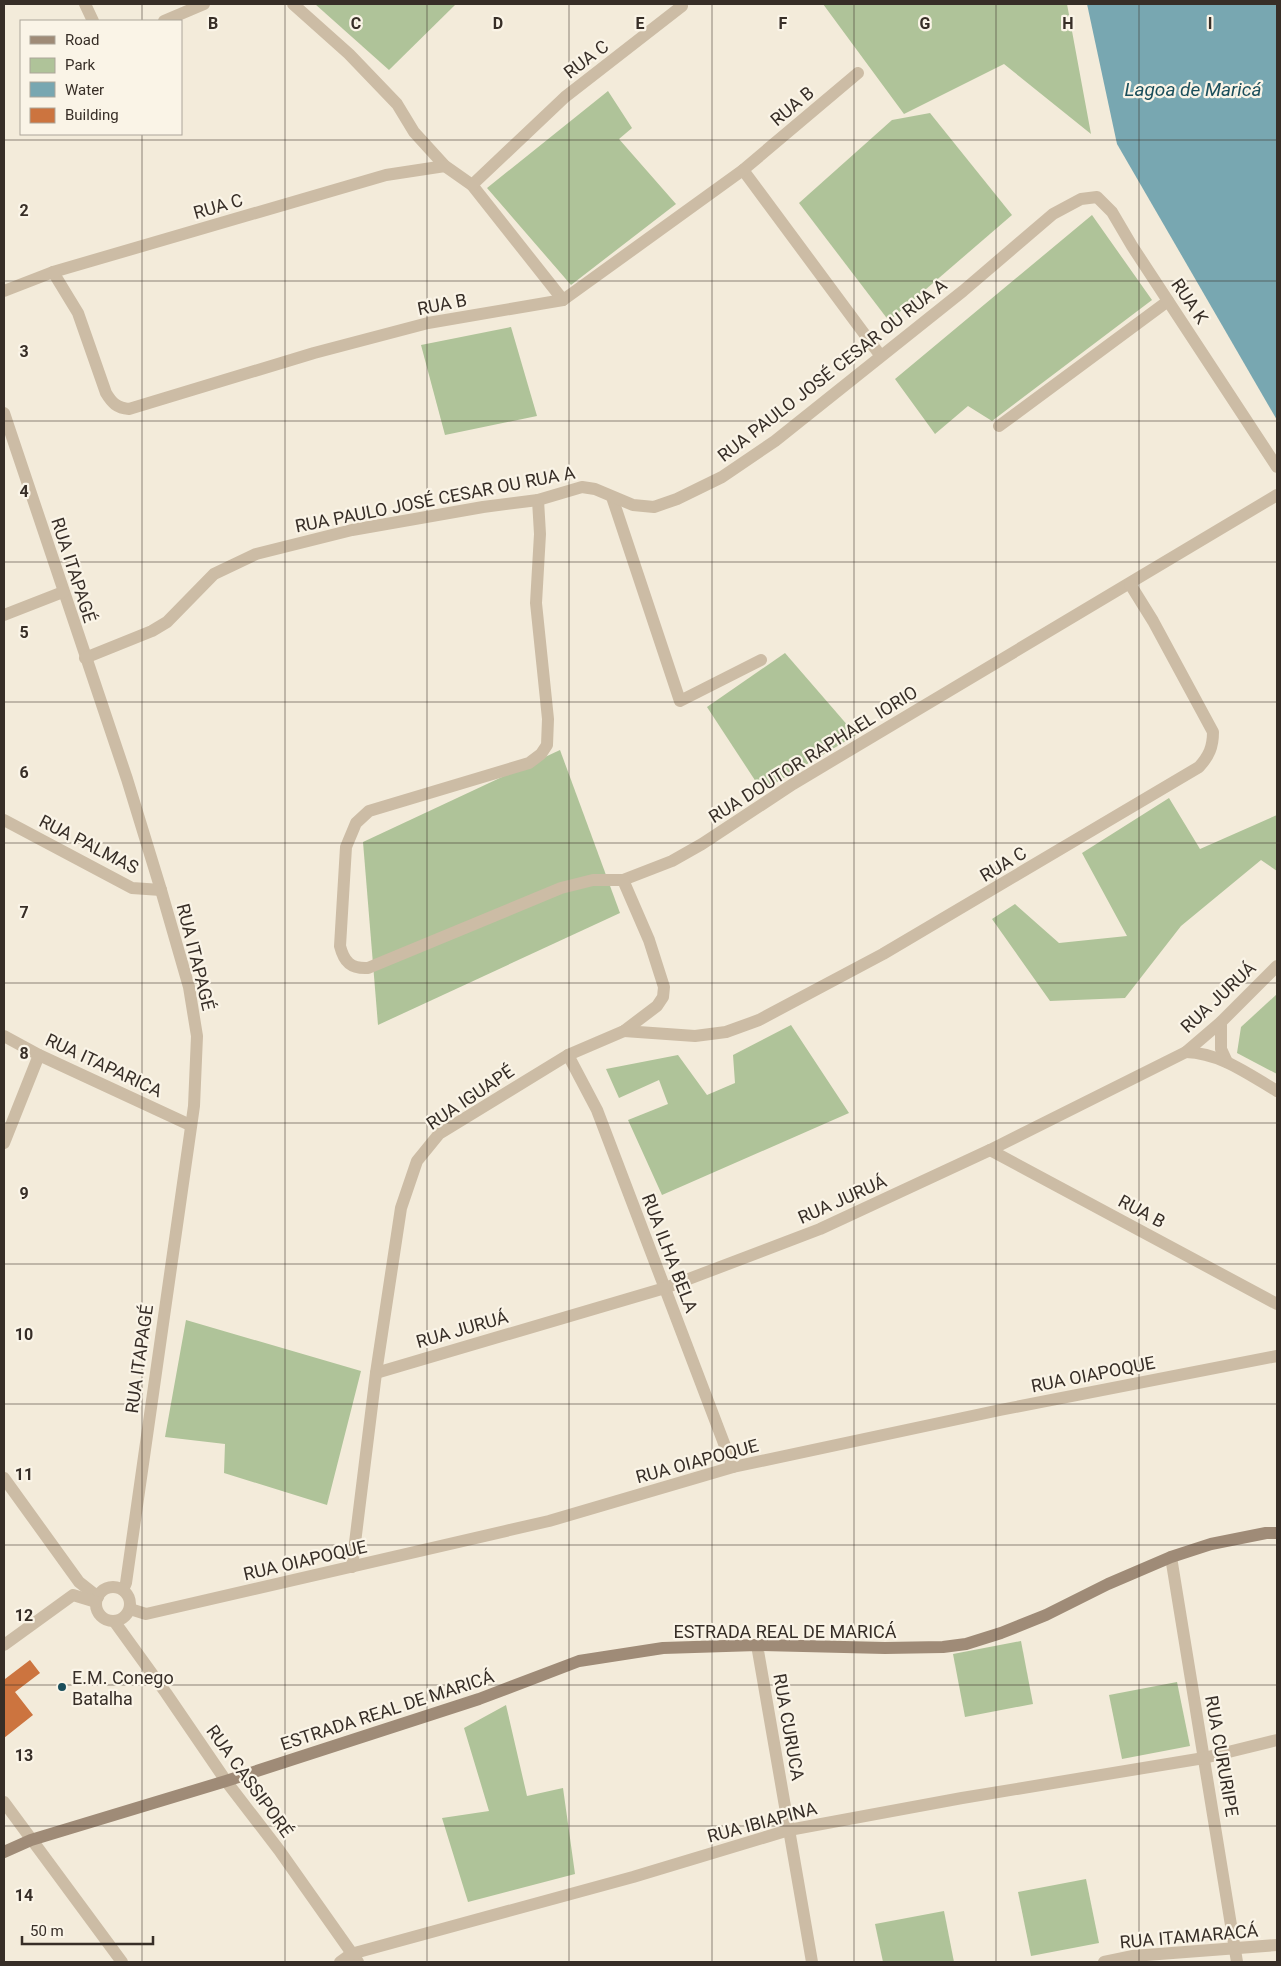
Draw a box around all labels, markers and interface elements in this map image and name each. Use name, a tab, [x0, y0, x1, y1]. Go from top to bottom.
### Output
text: B	[208, 14, 218, 33]
text: C	[351, 14, 361, 33]
text: D	[493, 14, 503, 33]
text: E	[636, 14, 645, 33]
text: F	[779, 14, 788, 33]
text: G	[920, 14, 931, 33]
text: H	[1062, 14, 1074, 33]
text: I	[1208, 14, 1212, 33]
legend	[20, 20, 182, 135]
text: Road	[65, 31, 99, 49]
street label: RUA C	[560, 35, 612, 83]
text: Park	[65, 56, 96, 74]
water label: Lagoa de Maricá	[1125, 78, 1261, 101]
text: Water	[65, 81, 104, 99]
street label: RUA B	[766, 82, 818, 130]
text: Building	[65, 106, 119, 124]
street label: RUA C	[191, 189, 245, 223]
text: 2	[19, 201, 29, 220]
street label: RUA PAULO JOSÉ CESAR OU RUA A	[713, 274, 951, 466]
street label: RUA K	[1167, 274, 1213, 328]
street label: RUA B	[415, 289, 469, 319]
text: 3	[19, 342, 29, 361]
street label: RUA PAULO JOSÉ CESAR OU RUA A	[293, 461, 577, 536]
text: 4	[19, 482, 29, 501]
street label: RUA ITAPAGÉ	[47, 515, 101, 625]
text: 5	[19, 623, 29, 642]
street label: RUA DOUTOR RAPHAEL IORIO	[705, 681, 921, 827]
text: 6	[19, 763, 29, 782]
street label: RUA PALMAS	[36, 810, 142, 878]
street label: RUA C	[976, 842, 1030, 886]
street label: RUA ITAPAGÉ	[173, 901, 219, 1013]
text: 7	[19, 903, 29, 922]
street label: RUA JURUÁ	[1176, 957, 1260, 1037]
street label: RUA ITAPARICA	[42, 1029, 166, 1101]
text: 8	[19, 1044, 29, 1063]
street label: RUA IGUAPÉ	[422, 1060, 518, 1134]
street label: RUA JURUÁ	[794, 1170, 890, 1228]
text: 9	[19, 1184, 29, 1203]
street label: RUA B	[1115, 1190, 1169, 1232]
street label: RUA ILHA BELA	[638, 1191, 702, 1316]
street label: RUA ITAPAGÉ	[121, 1303, 157, 1415]
street label: RUA JURUÁ	[414, 1306, 511, 1352]
text: 10	[15, 1325, 33, 1344]
street label: RUA OIAPOQUE	[1029, 1352, 1157, 1396]
street label: RUA OIAPOQUE	[633, 1435, 761, 1487]
text: 11	[15, 1465, 33, 1484]
street label: RUA OIAPOQUE	[241, 1536, 369, 1584]
text: 12	[15, 1606, 33, 1625]
street label: ESTRADA REAL DE MARICÁ	[673, 1621, 897, 1642]
street label: ESTRADA REAL DE MARICÁ	[278, 1665, 497, 1754]
place label: E.M. Conego Batalha	[72, 1667, 174, 1709]
street label: RUA CURUCA	[769, 1672, 809, 1782]
marker: E.M. Conego Batalha	[56, 1681, 68, 1693]
street label: RUA CURURIPE	[1201, 1694, 1243, 1818]
street label: RUA CASSIPORÉ	[202, 1721, 298, 1841]
text: 13	[15, 1746, 33, 1765]
street label: RUA IBIAPINA	[705, 1797, 819, 1847]
text: 14	[15, 1886, 33, 1905]
scale bar	[22, 1914, 154, 1946]
street label: RUA ITAMARACÁ	[1119, 1919, 1259, 1953]
text: 50 m	[30, 1922, 64, 1940]

